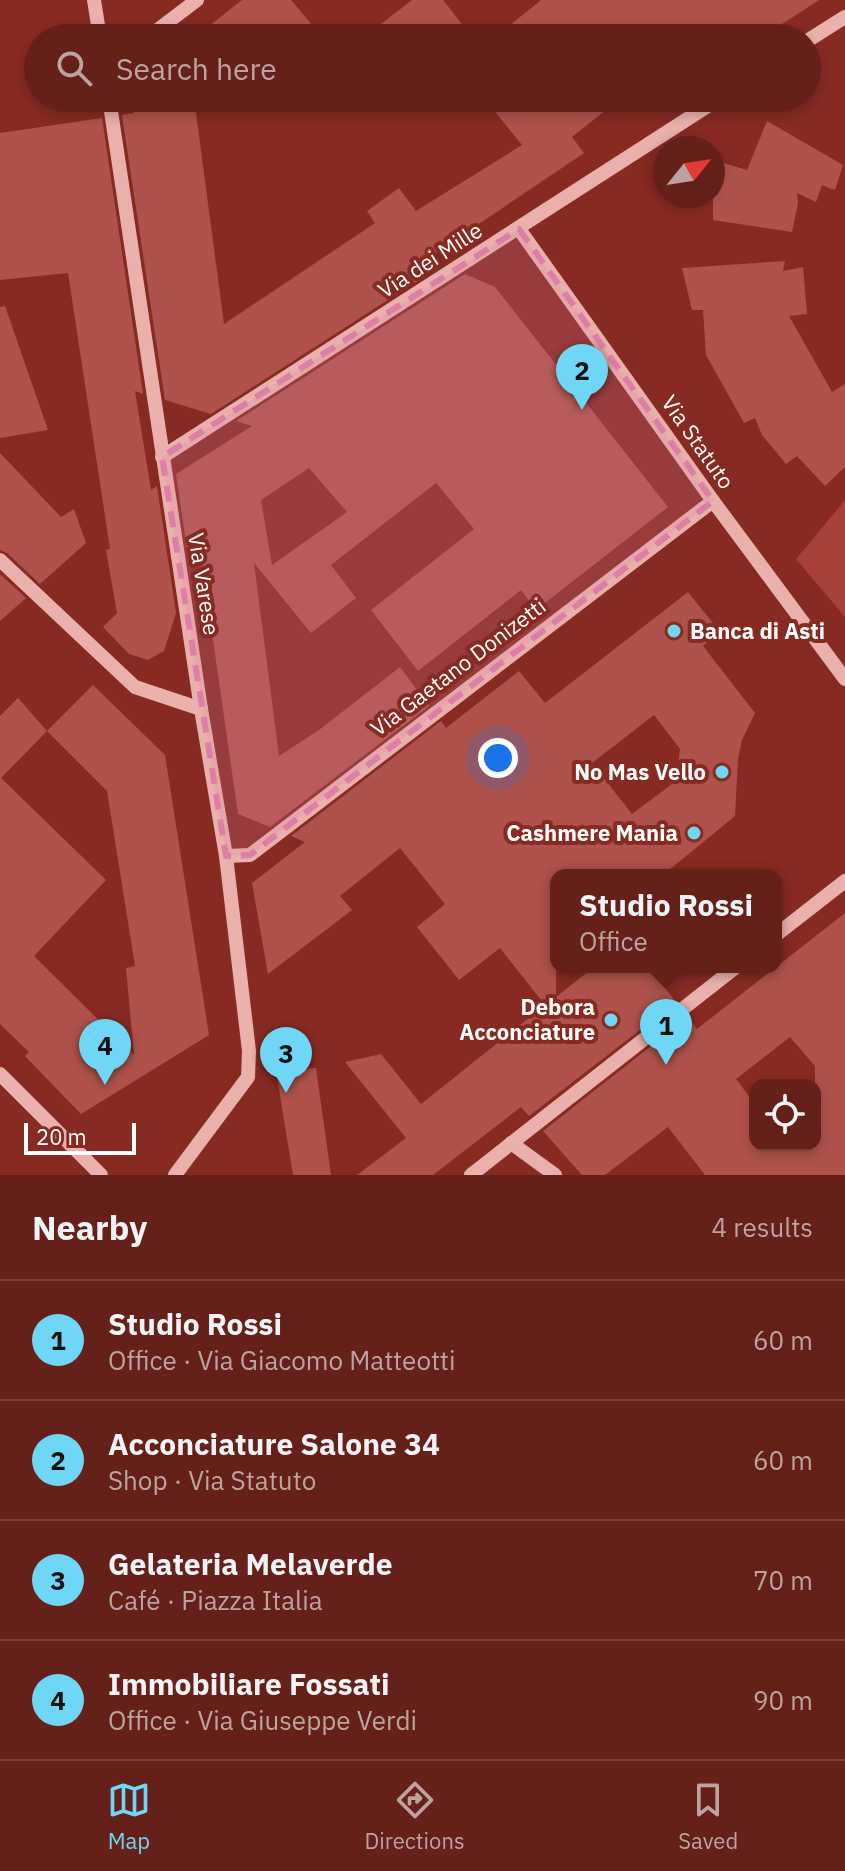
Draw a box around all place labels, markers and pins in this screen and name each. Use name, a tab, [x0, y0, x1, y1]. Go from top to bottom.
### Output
pin: 2	[556, 344, 608, 410]
place label: Banca di Asti	[690, 616, 825, 645]
marker: Banca di Asti	[665, 622, 683, 640]
place label: No Mas Vello	[574, 757, 706, 786]
marker: No Mas Vello	[713, 763, 731, 781]
place label: Cashmere Mania	[506, 818, 678, 847]
marker: Cashmere Mania	[685, 824, 703, 842]
place label: Debora Acconciature	[459, 992, 595, 1046]
pin: 1	[640, 999, 692, 1065]
marker: Debora Acconciature	[602, 1011, 620, 1029]
pin: 4	[79, 1019, 131, 1085]
pin: 3	[260, 1027, 312, 1093]

